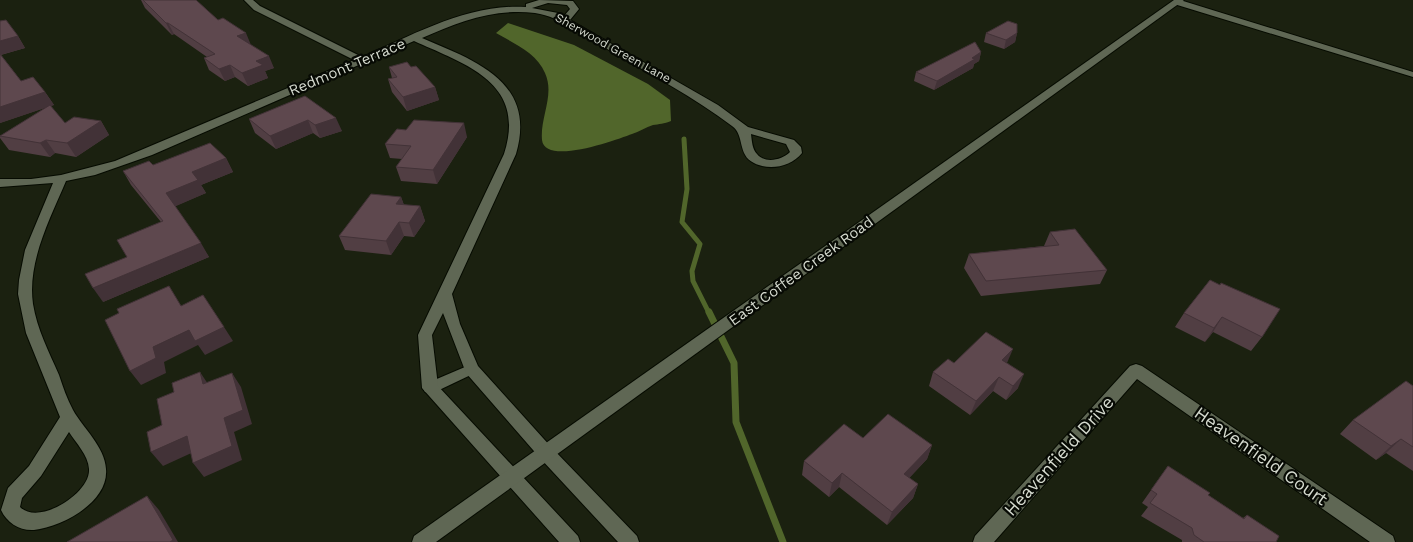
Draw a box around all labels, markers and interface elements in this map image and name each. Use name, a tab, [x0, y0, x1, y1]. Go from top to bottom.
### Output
street label: Sherwood Green Lane	[553, 10, 673, 86]
street label: Redmont Terrace	[286, 34, 408, 100]
street label: East Coffee Creek Road	[725, 213, 877, 329]
street label: Heavenfield Drive	[999, 391, 1118, 520]
street label: Heavenfield Court	[1191, 402, 1332, 510]

